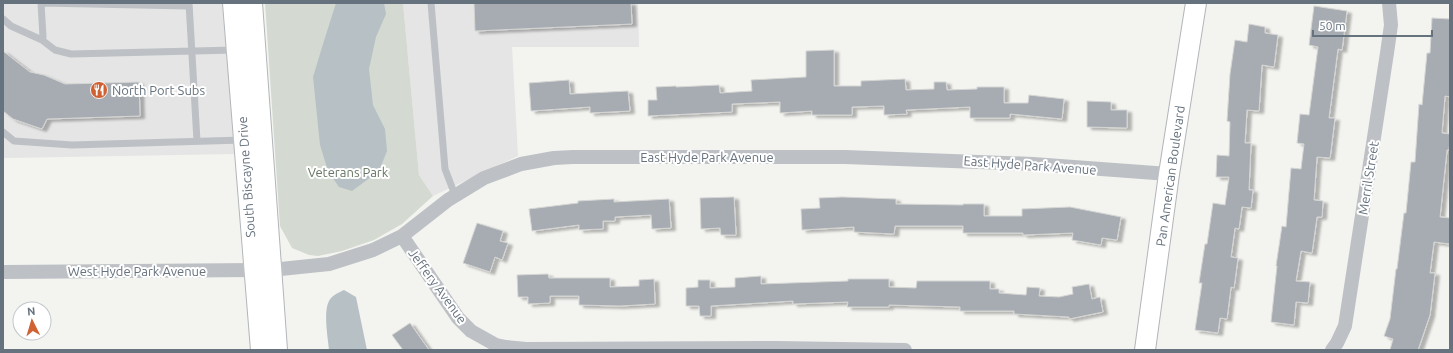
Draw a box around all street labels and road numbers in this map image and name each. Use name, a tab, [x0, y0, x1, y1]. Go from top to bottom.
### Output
street label: Pan American Boulevard	[1153, 105, 1187, 247]
street label: South Biscayne Drive	[235, 116, 257, 238]
street label: Merril Street	[1355, 140, 1381, 216]
street label: East Hyde Park Avenue	[640, 150, 774, 164]
street label: East Hyde Park Avenue	[963, 153, 1097, 177]
street label: Jeffery Avenue	[406, 246, 470, 326]
street label: West Hyde Park Avenue	[68, 264, 206, 278]

